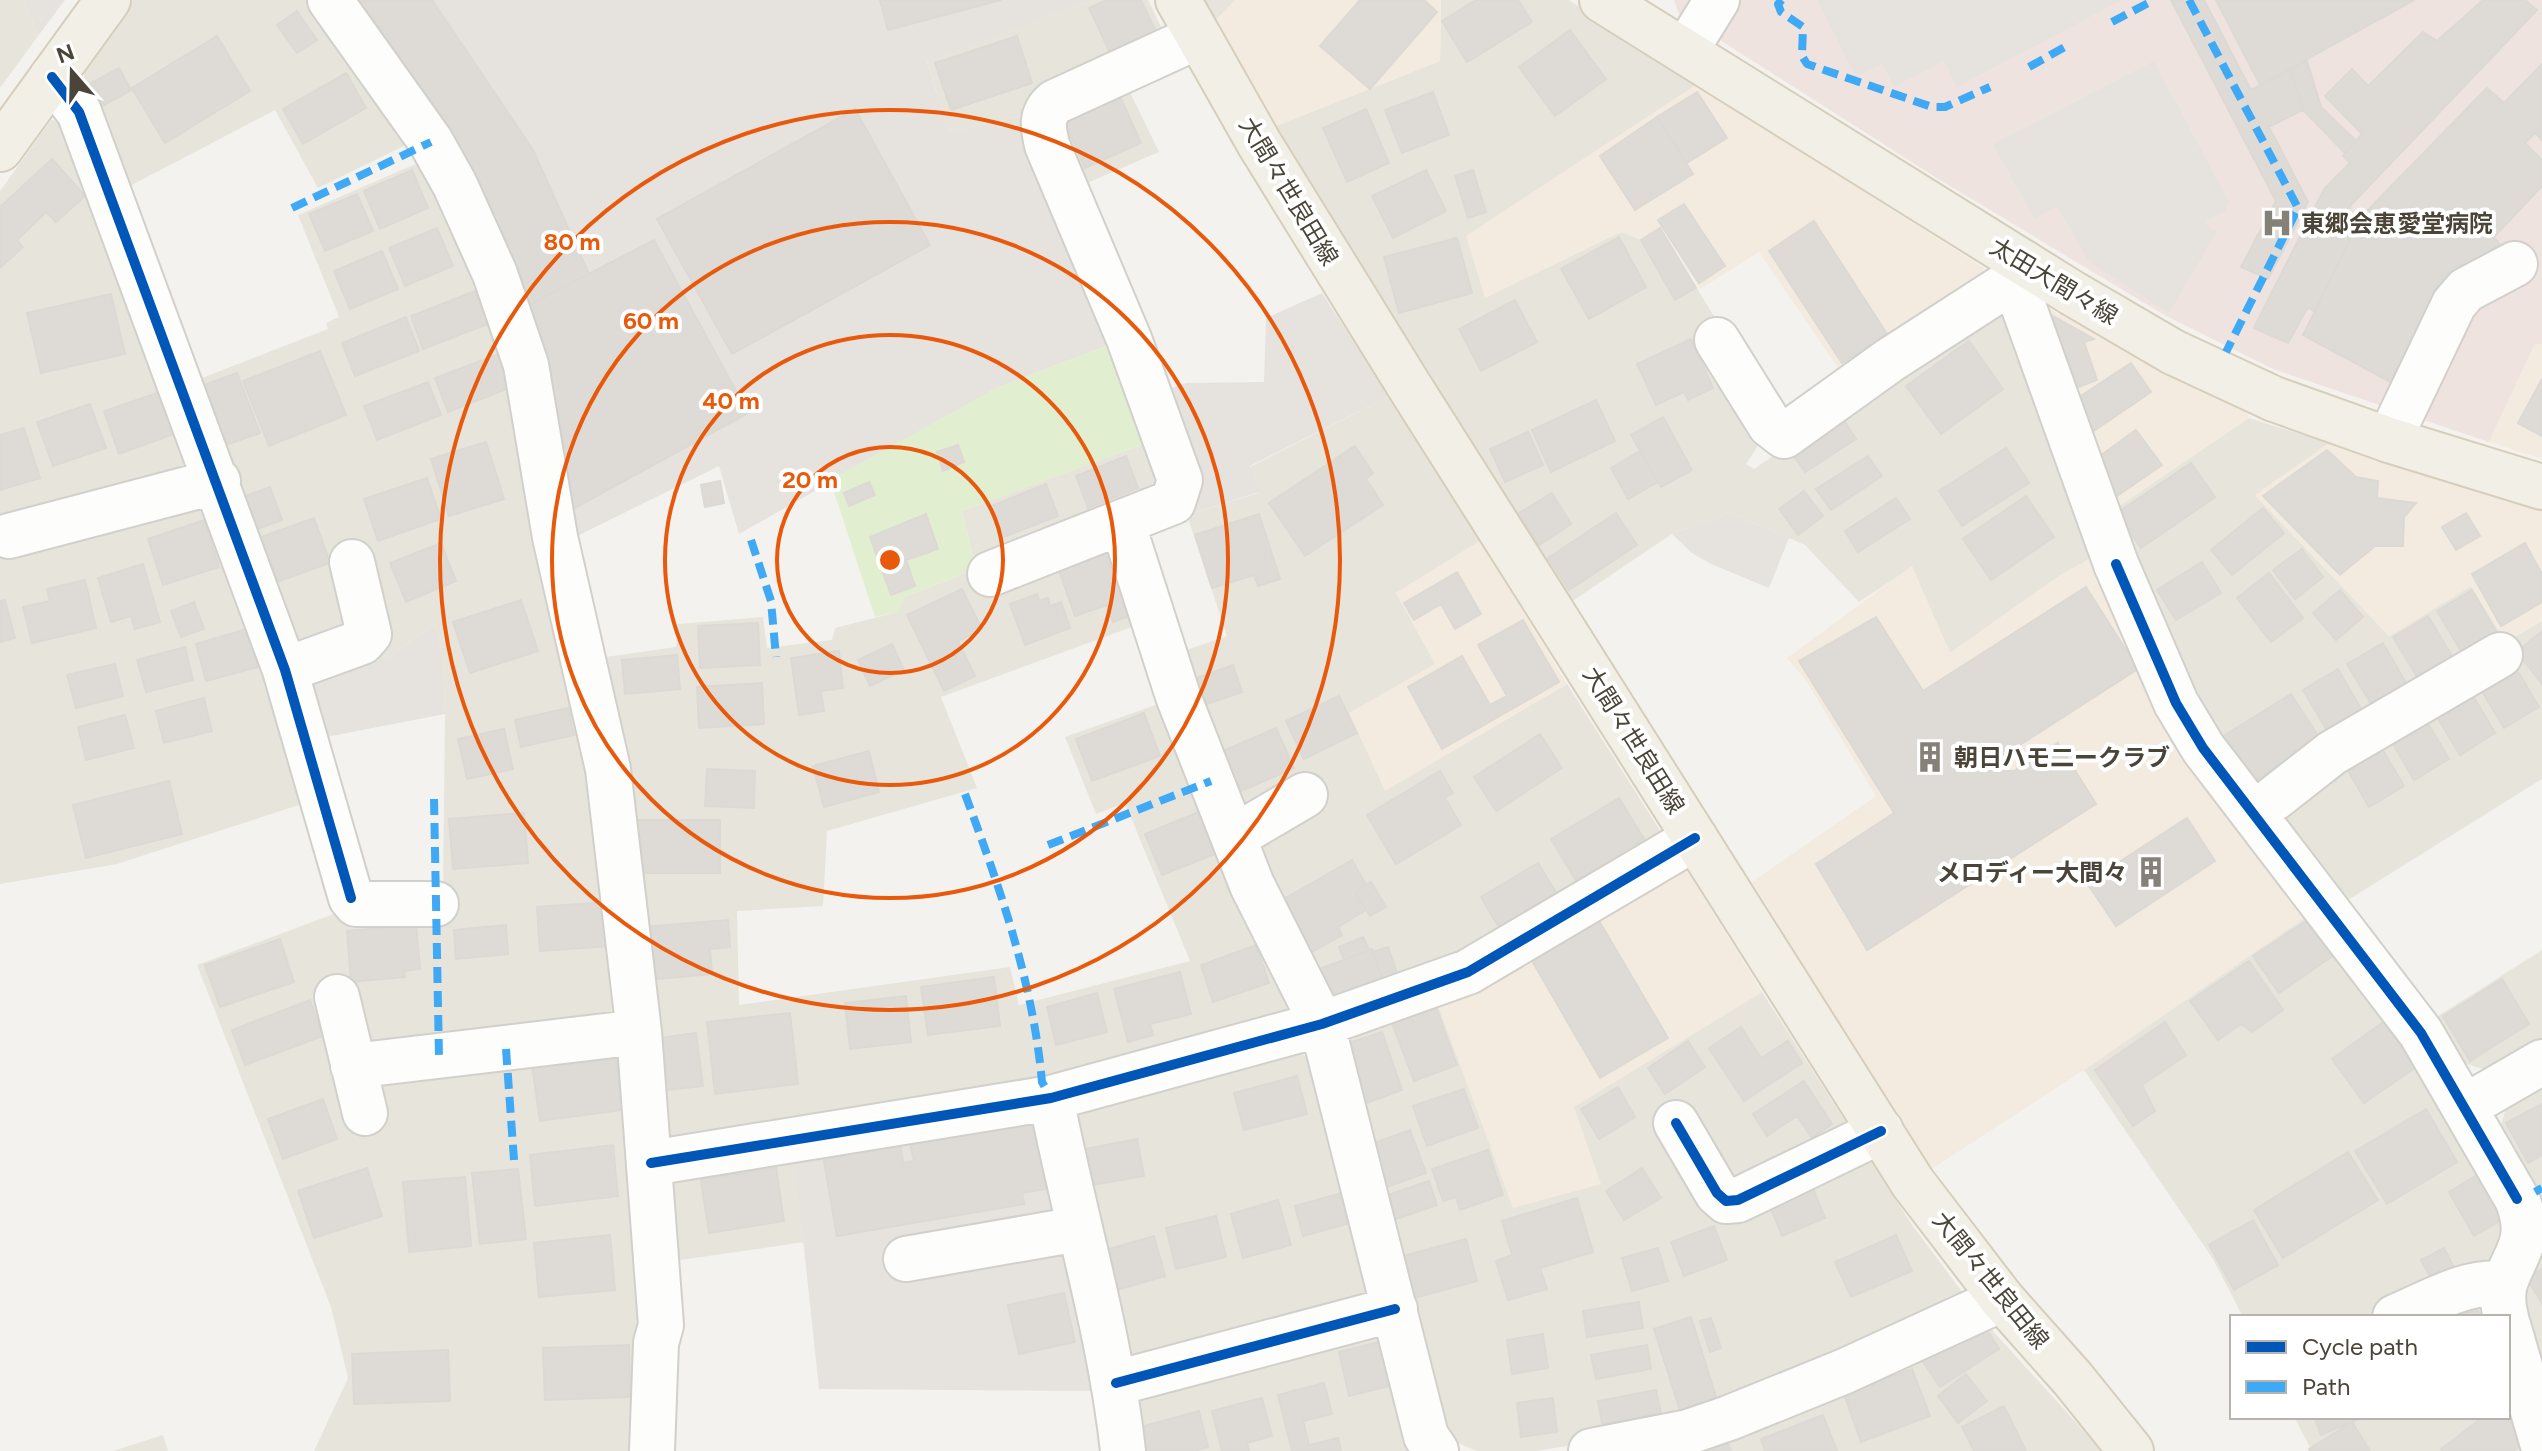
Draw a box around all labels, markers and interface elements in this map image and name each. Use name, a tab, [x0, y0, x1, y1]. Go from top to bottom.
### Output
north arrow	[32, 32, 112, 112]
text: N	[53, 38, 78, 69]
street label: 大間々世良田線	[1233, 112, 1345, 270]
hospital icon: 東郷会恵愛堂病院	[2260, 206, 2294, 240]
place label: 東郷会恵愛堂病院	[2301, 209, 2493, 238]
text: 80 m	[544, 227, 600, 256]
street label: 太田大間々線	[1985, 231, 2123, 331]
text: 60 m	[623, 306, 679, 335]
text: 40 m	[702, 386, 760, 415]
text: 20 m	[782, 465, 838, 494]
centre of rings	[876, 546, 904, 574]
street label: 大間々世良田線	[1577, 661, 1691, 819]
building icon: 朝日ハモ二ークラブ	[1913, 740, 1947, 774]
place label: 朝日ハモ二ークラブ	[1954, 743, 2170, 772]
building icon: メロディー大間々	[2134, 855, 2168, 889]
place label: メロディー大間々	[1937, 858, 2127, 887]
street label: 大間々世良田線	[1927, 1206, 2055, 1354]
legend	[2230, 1315, 2510, 1419]
text: Cycle path	[2302, 1332, 2418, 1361]
text: Path	[2302, 1372, 2350, 1401]

